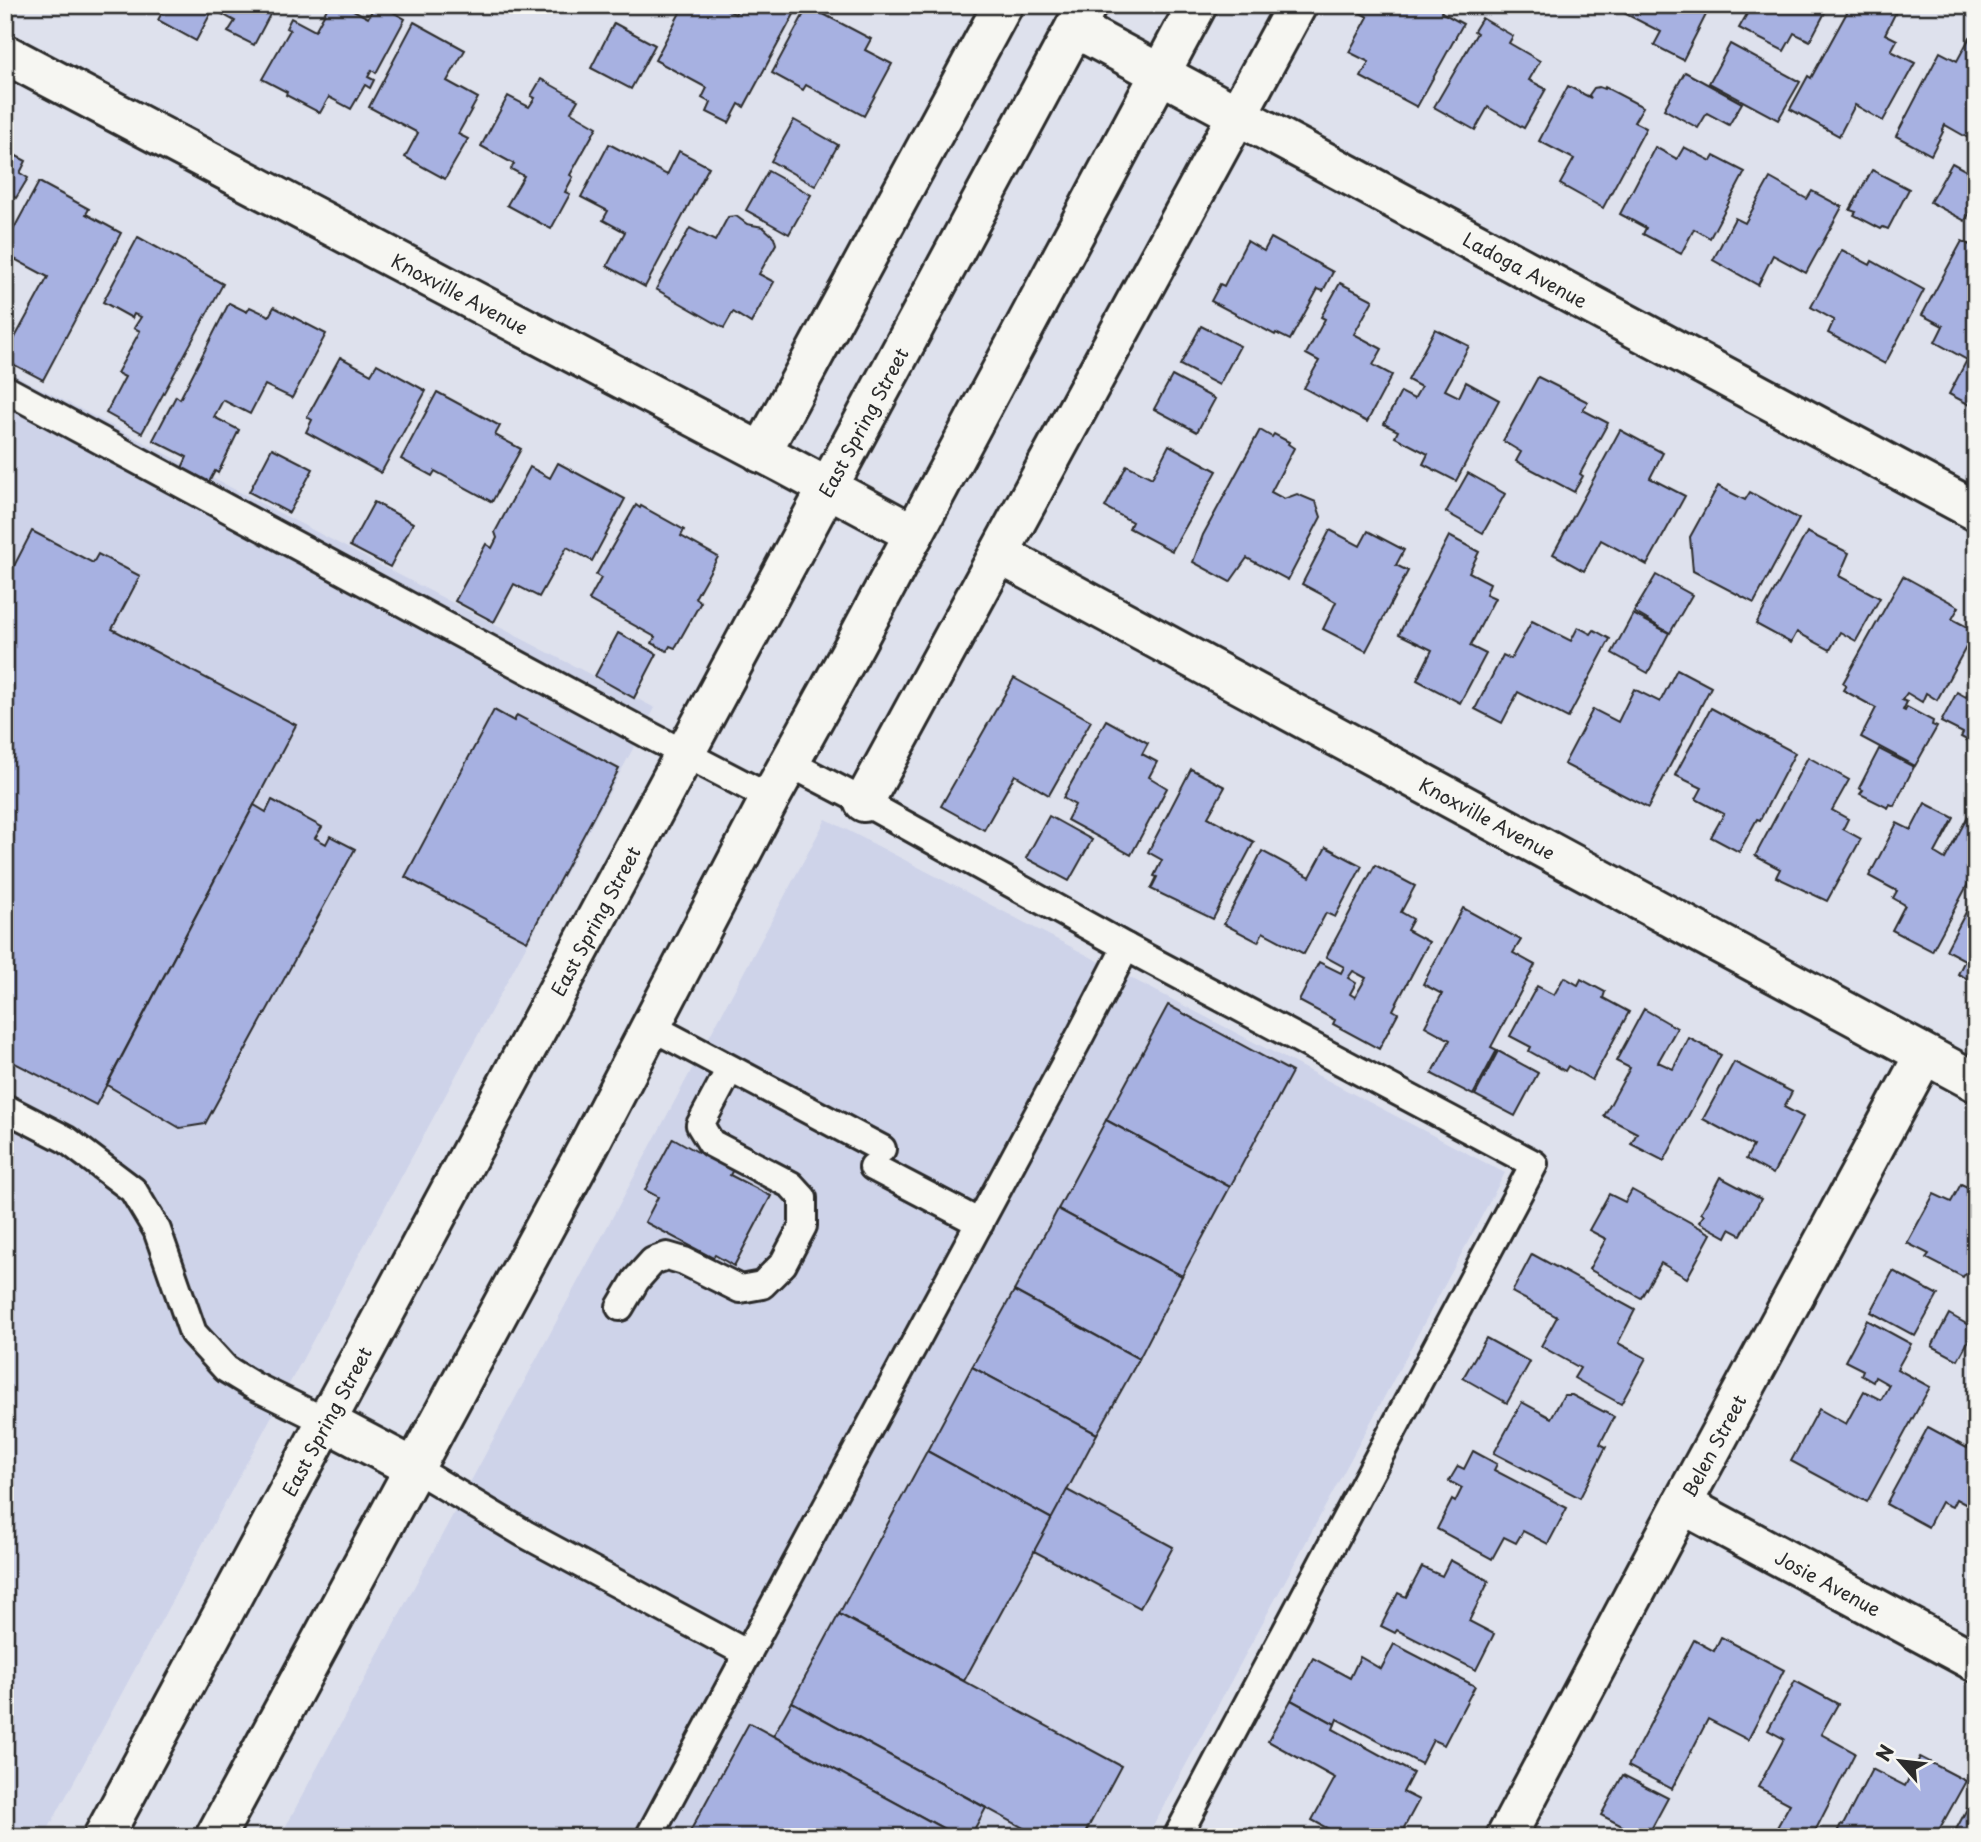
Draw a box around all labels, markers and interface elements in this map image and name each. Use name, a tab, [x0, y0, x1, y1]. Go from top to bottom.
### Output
street label: Ladoga Avenue	[1458, 225, 1592, 314]
street label: Knoxville Avenue	[387, 246, 533, 341]
street label: East Spring Street	[811, 342, 915, 502]
street label: Knoxville Avenue	[1414, 770, 1560, 866]
street label: East Spring Street	[543, 841, 647, 1001]
street label: East Spring Street	[275, 1341, 378, 1501]
street label: Belen Street	[1674, 1389, 1753, 1502]
street label: Josie Avenue	[1770, 1543, 1886, 1622]
north arrow	[1866, 1727, 1936, 1797]
text: N	[1868, 1739, 1900, 1766]

